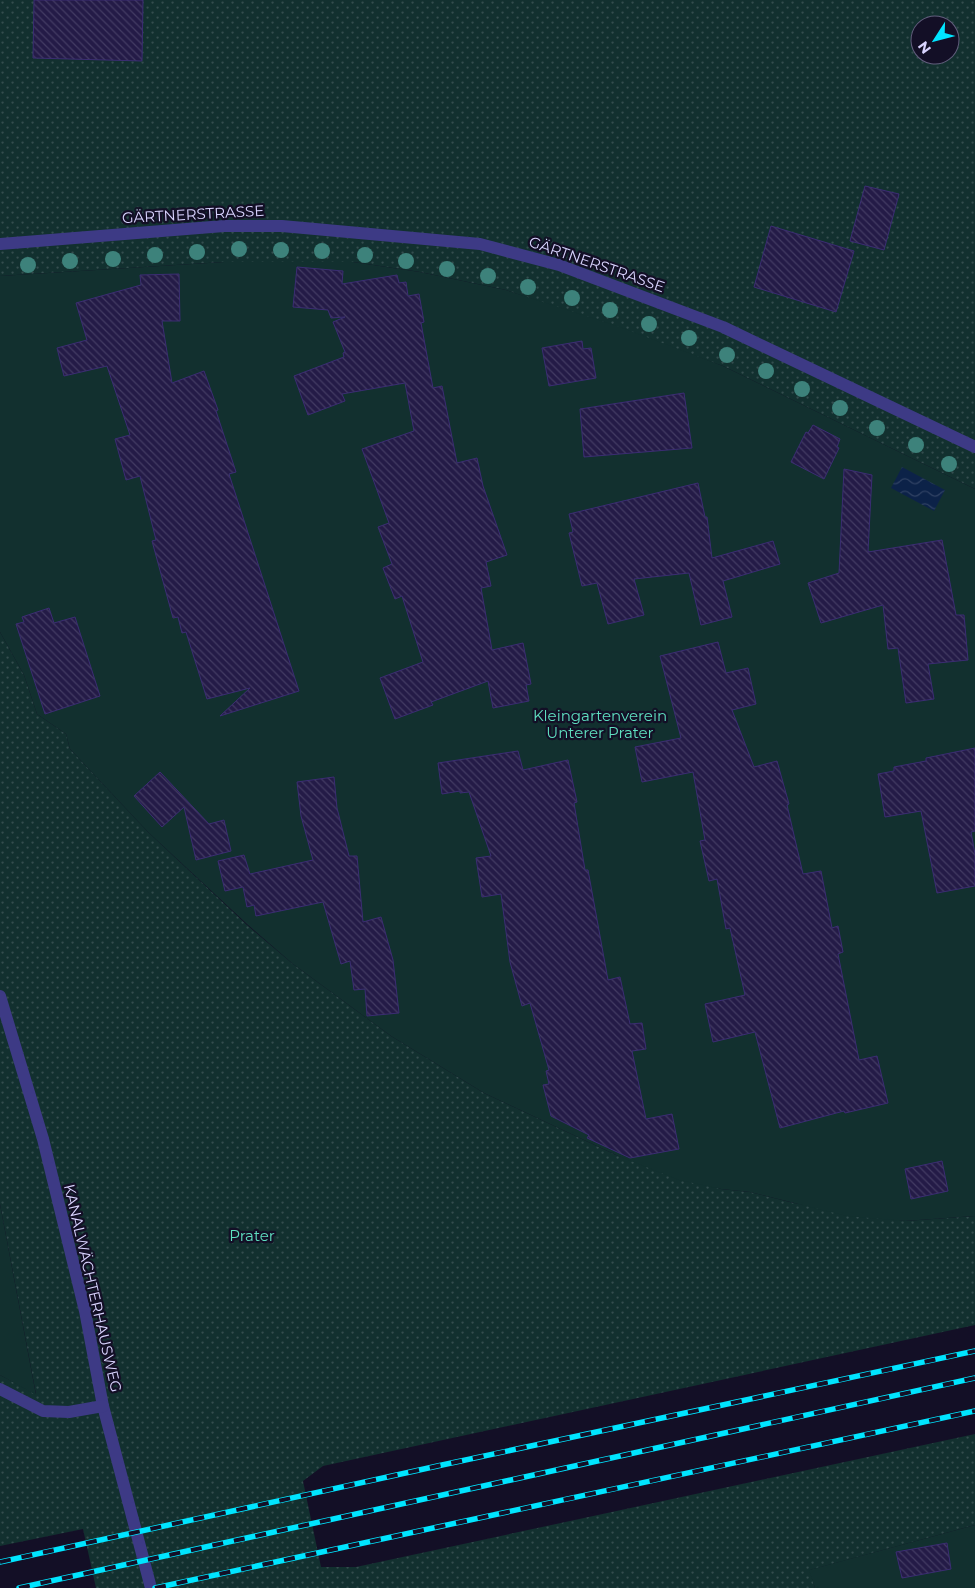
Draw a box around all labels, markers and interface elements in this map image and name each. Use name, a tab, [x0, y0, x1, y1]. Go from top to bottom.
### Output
north arrow	[910, 15, 960, 65]
text: N	[914, 38, 935, 58]
street label: GÄRTNERSTRASSE	[121, 201, 265, 227]
street label: GÄRTNERSTRASSE	[527, 232, 667, 296]
park label: Kleingartenverein Unterer Prater	[533, 706, 667, 742]
street label: KANALWÄCHTERHAUSWEG	[60, 1182, 126, 1394]
park label: Prater	[229, 1226, 275, 1245]

